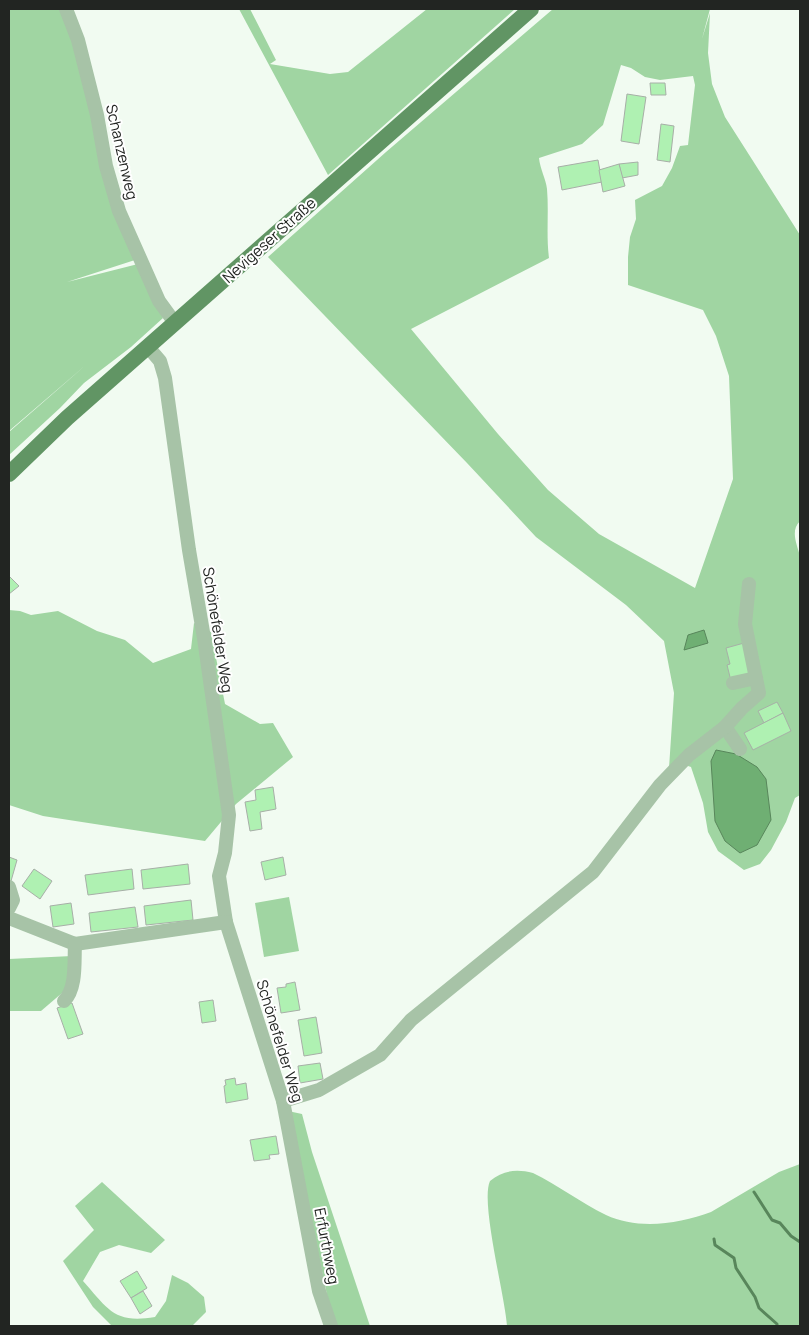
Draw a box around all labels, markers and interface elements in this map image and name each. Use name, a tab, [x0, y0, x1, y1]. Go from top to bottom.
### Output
street label: Schanzenweg	[101, 102, 143, 202]
street label: Nevigeser Straße	[218, 192, 320, 288]
street label: Schönefelder Weg	[198, 566, 238, 694]
street label: Schönefelder Weg	[251, 977, 309, 1105]
street label: Erfurthweg	[309, 1206, 345, 1286]

